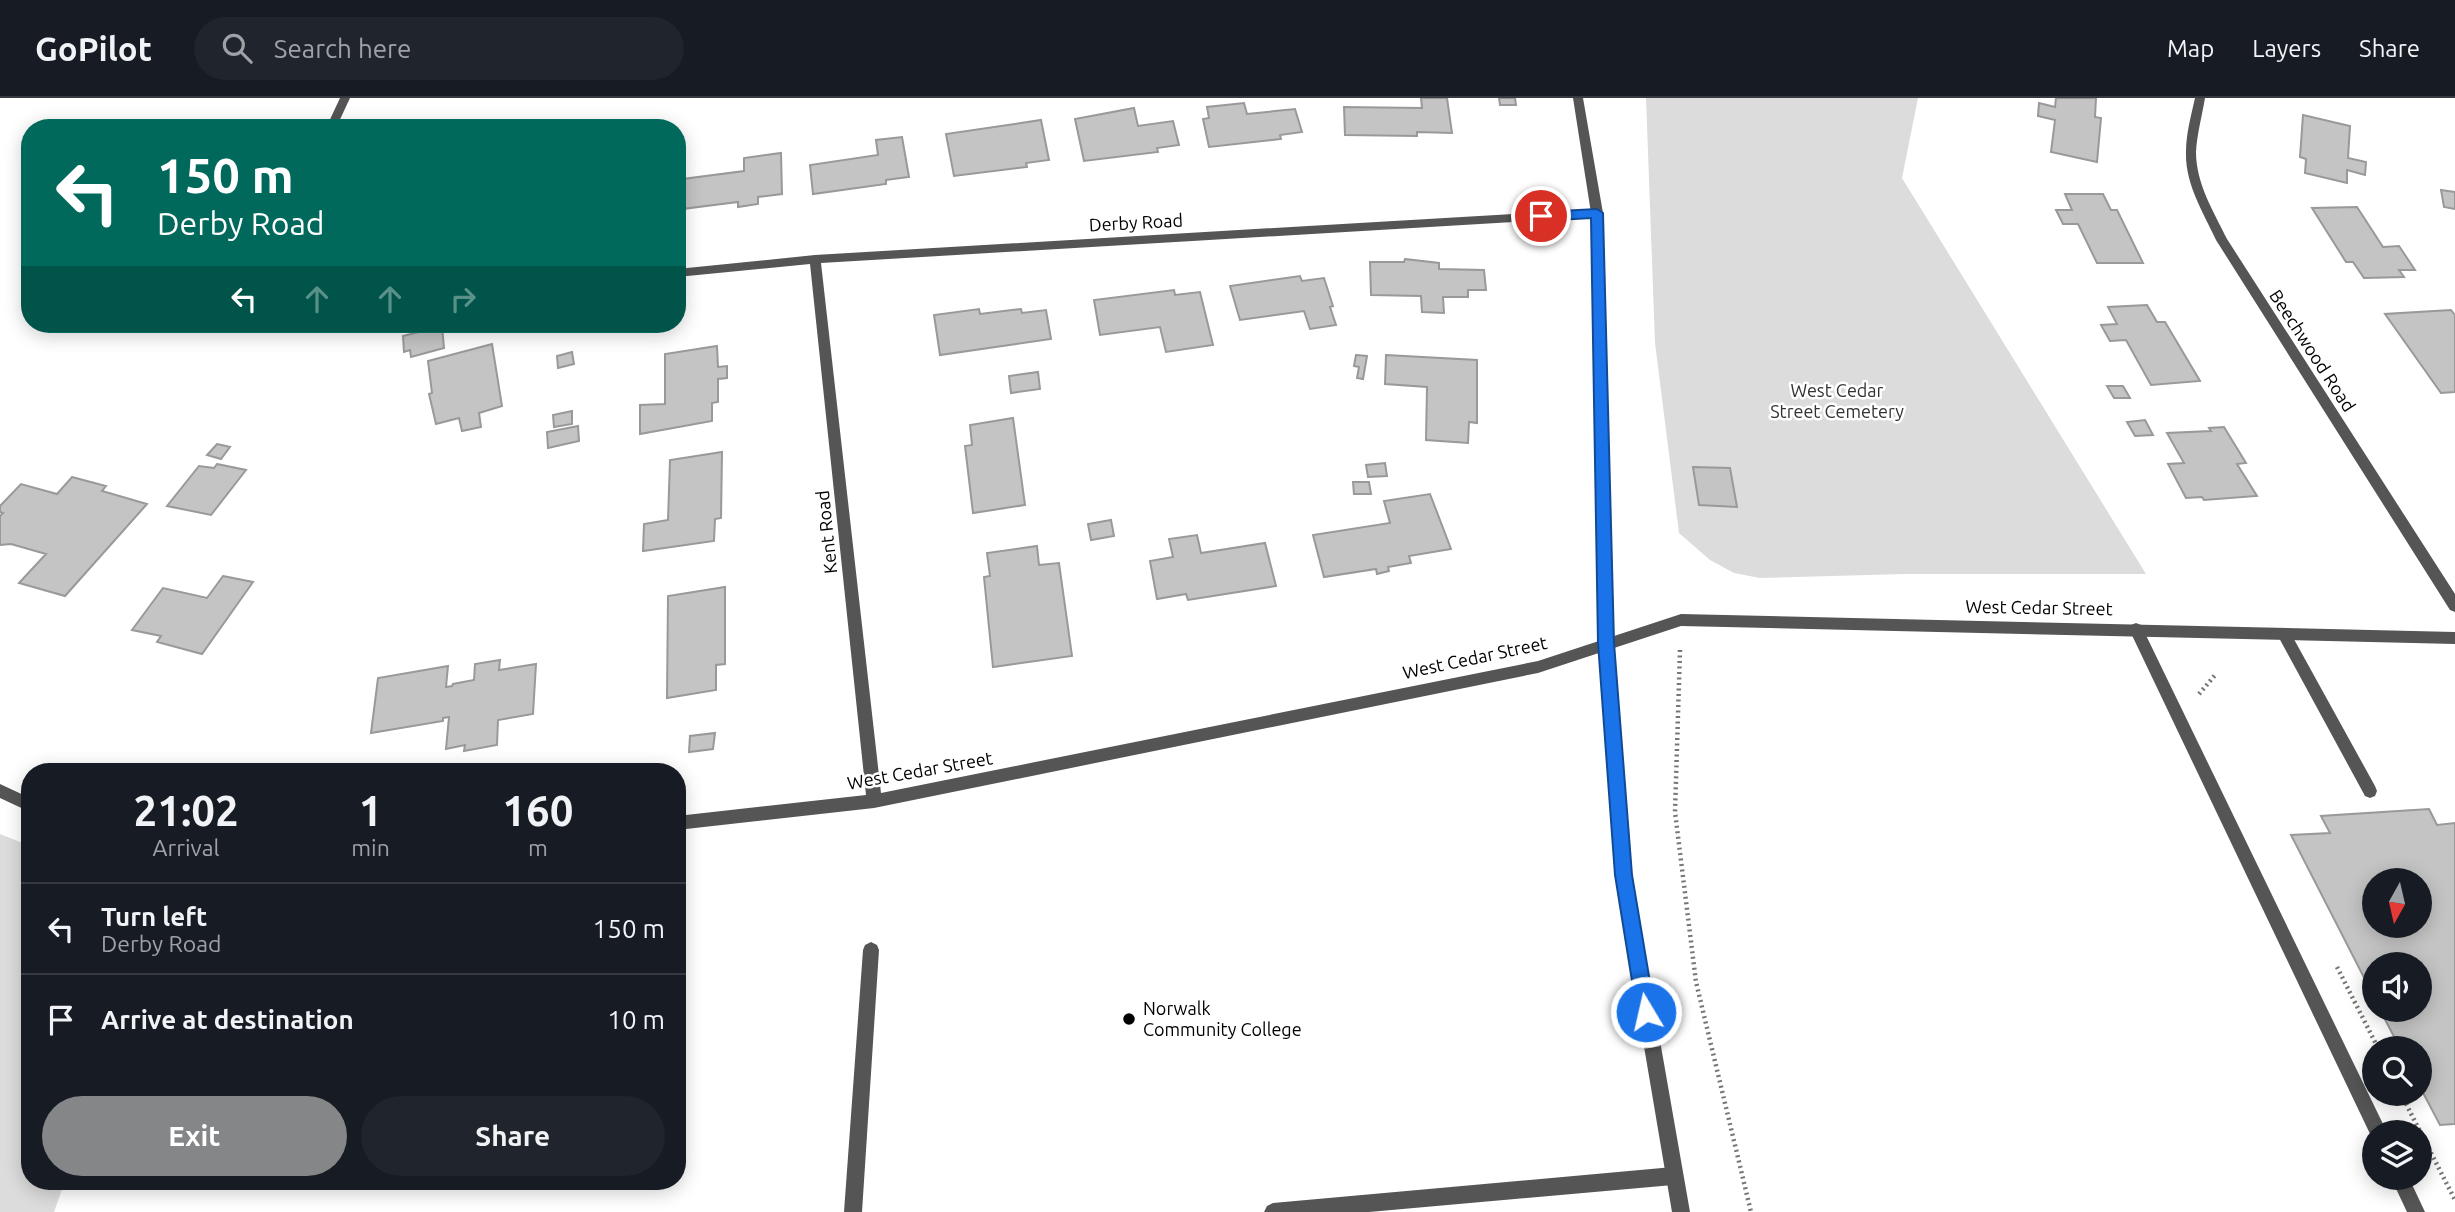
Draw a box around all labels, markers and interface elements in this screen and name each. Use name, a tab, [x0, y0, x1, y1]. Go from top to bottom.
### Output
search box	[194, 17, 684, 80]
icon: search	[218, 29, 256, 67]
text: GoPilot	[35, 30, 152, 67]
text: Search here	[274, 34, 411, 63]
text: Map	[2167, 35, 2214, 62]
text: Layers	[2252, 35, 2321, 62]
text: Share	[2359, 35, 2420, 62]
icon: left	[42, 147, 133, 238]
text: 150 m	[157, 147, 294, 202]
pin	[1511, 186, 1571, 246]
icon: arrive	[1522, 197, 1560, 235]
text: Derby Road	[157, 205, 325, 241]
street label: Derby Road	[1088, 210, 1184, 234]
icon: left	[225, 280, 263, 318]
icon: ahead	[298, 280, 336, 318]
icon: ahead	[371, 280, 409, 318]
icon: right	[444, 280, 482, 318]
street label: Beechwood Road	[2266, 286, 2360, 415]
park label: West Cedar Street Cemetery	[1770, 380, 1904, 421]
street label: Kent Road	[812, 489, 840, 575]
street label: West Cedar Street	[1965, 596, 2113, 618]
street label: West Cedar Street	[1401, 632, 1549, 682]
street label: West Cedar Street	[846, 747, 994, 793]
text: 21:02	[134, 787, 239, 834]
text: 1	[359, 787, 382, 834]
text: 160	[502, 787, 573, 834]
text: Arrival	[153, 835, 220, 860]
text: min	[351, 835, 390, 860]
text: m	[528, 835, 548, 860]
north arrow	[2362, 868, 2432, 938]
map controls	[2362, 868, 2432, 1190]
text: Turn left	[101, 902, 207, 931]
icon: left	[42, 910, 80, 948]
text: 150 m	[593, 914, 665, 943]
text: Derby Road	[101, 931, 221, 956]
button: sound	[2362, 952, 2432, 1022]
position arrow	[1609, 975, 1683, 1049]
place label: Norwalk Community College	[1143, 998, 1302, 1039]
icon: arrive	[42, 1001, 80, 1039]
text: Arrive at destination	[101, 1005, 354, 1034]
text: 10 m	[607, 1005, 665, 1034]
marker: Norwalk Community College	[1121, 1011, 1137, 1027]
button: search	[2362, 1036, 2432, 1106]
button: Exit	[42, 1096, 347, 1176]
button: Share	[361, 1096, 665, 1176]
button: layers	[2362, 1120, 2432, 1190]

